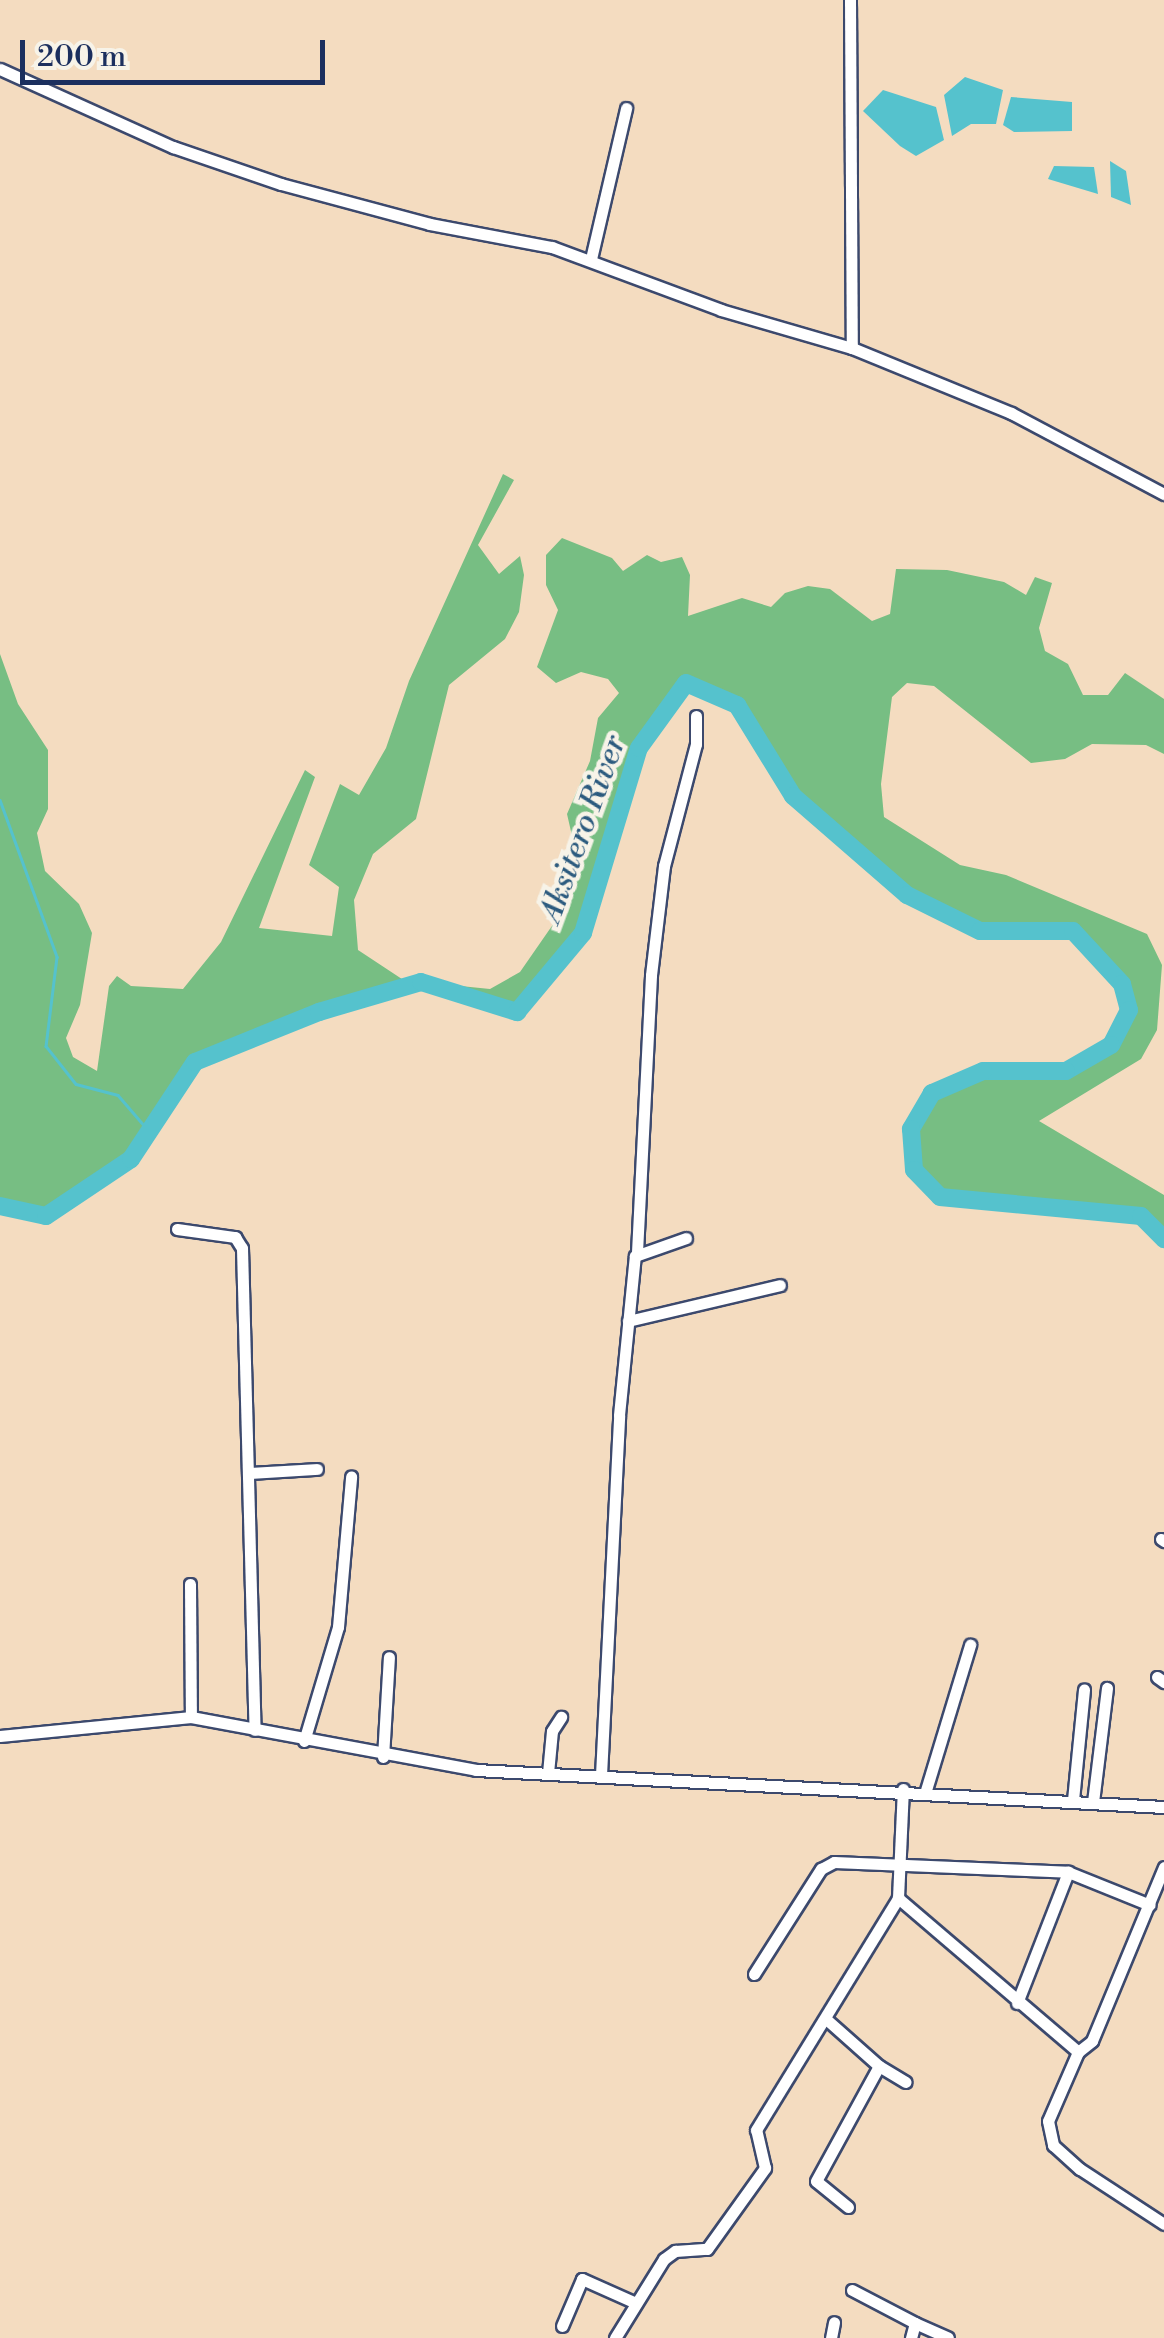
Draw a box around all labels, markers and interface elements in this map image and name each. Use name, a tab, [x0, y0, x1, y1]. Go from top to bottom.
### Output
scale bar	[25, 20, 330, 82]
text: 200 m	[37, 38, 126, 76]
water label: Aksitero River	[531, 730, 635, 928]

